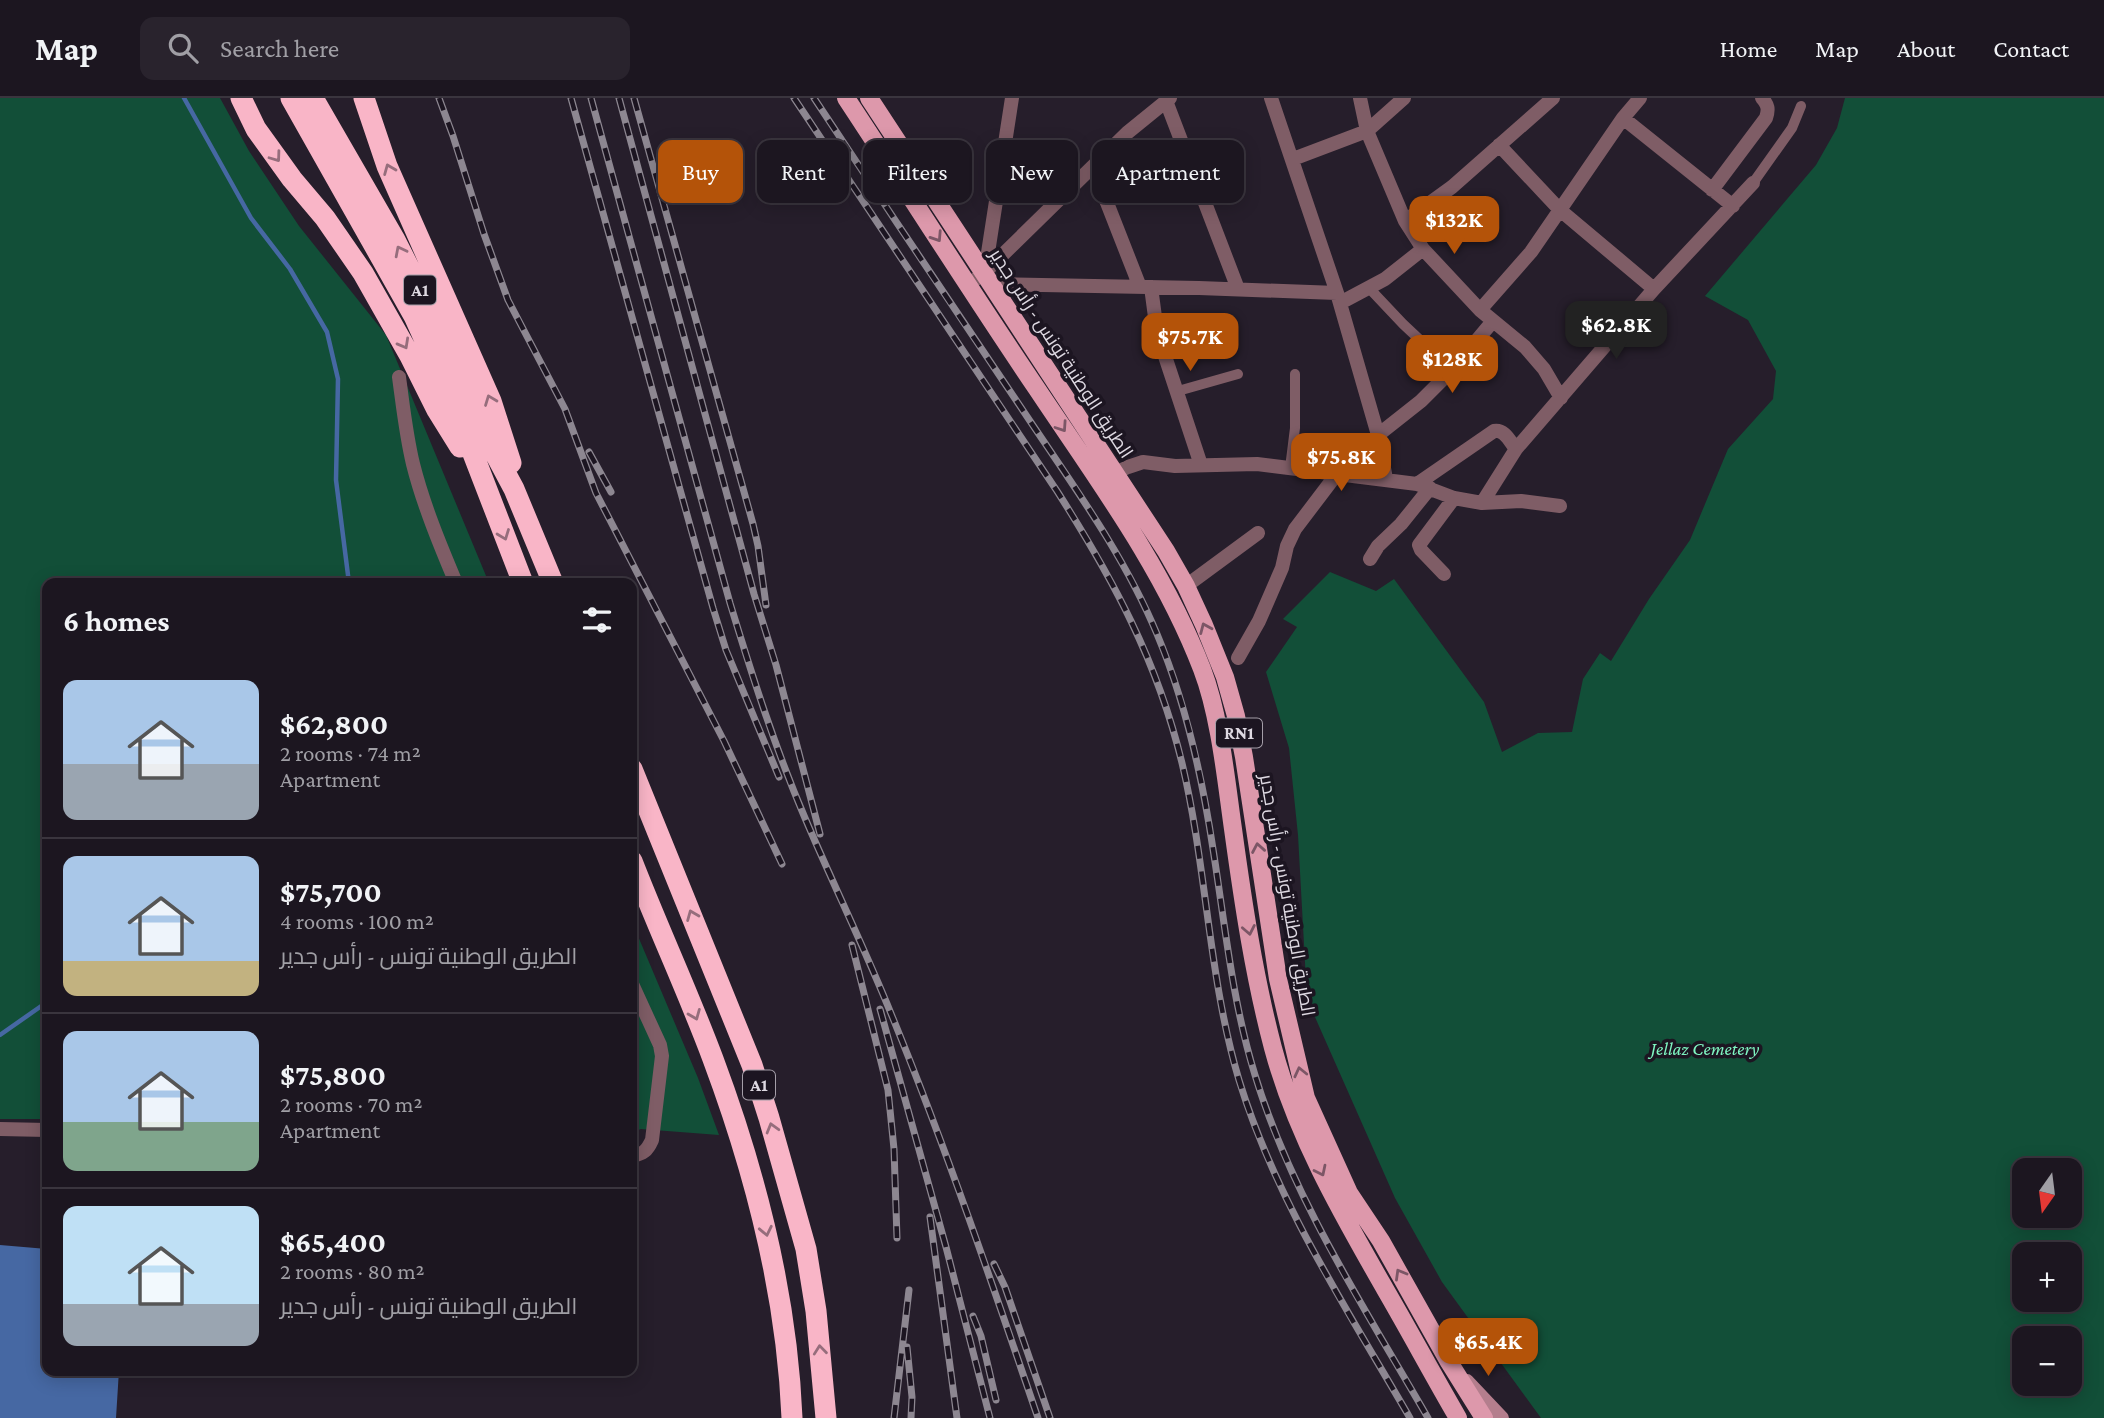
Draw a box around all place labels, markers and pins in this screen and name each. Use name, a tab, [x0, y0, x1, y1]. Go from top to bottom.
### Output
pin: $132K	[1405, 197, 1503, 256]
pin: $62.8K	[1559, 302, 1673, 361]
pin: $75.7K	[1133, 314, 1247, 373]
pin: $128K	[1403, 336, 1501, 395]
pin: $75.8K	[1284, 434, 1398, 493]
pin: $65.4K	[1431, 1318, 1545, 1378]

